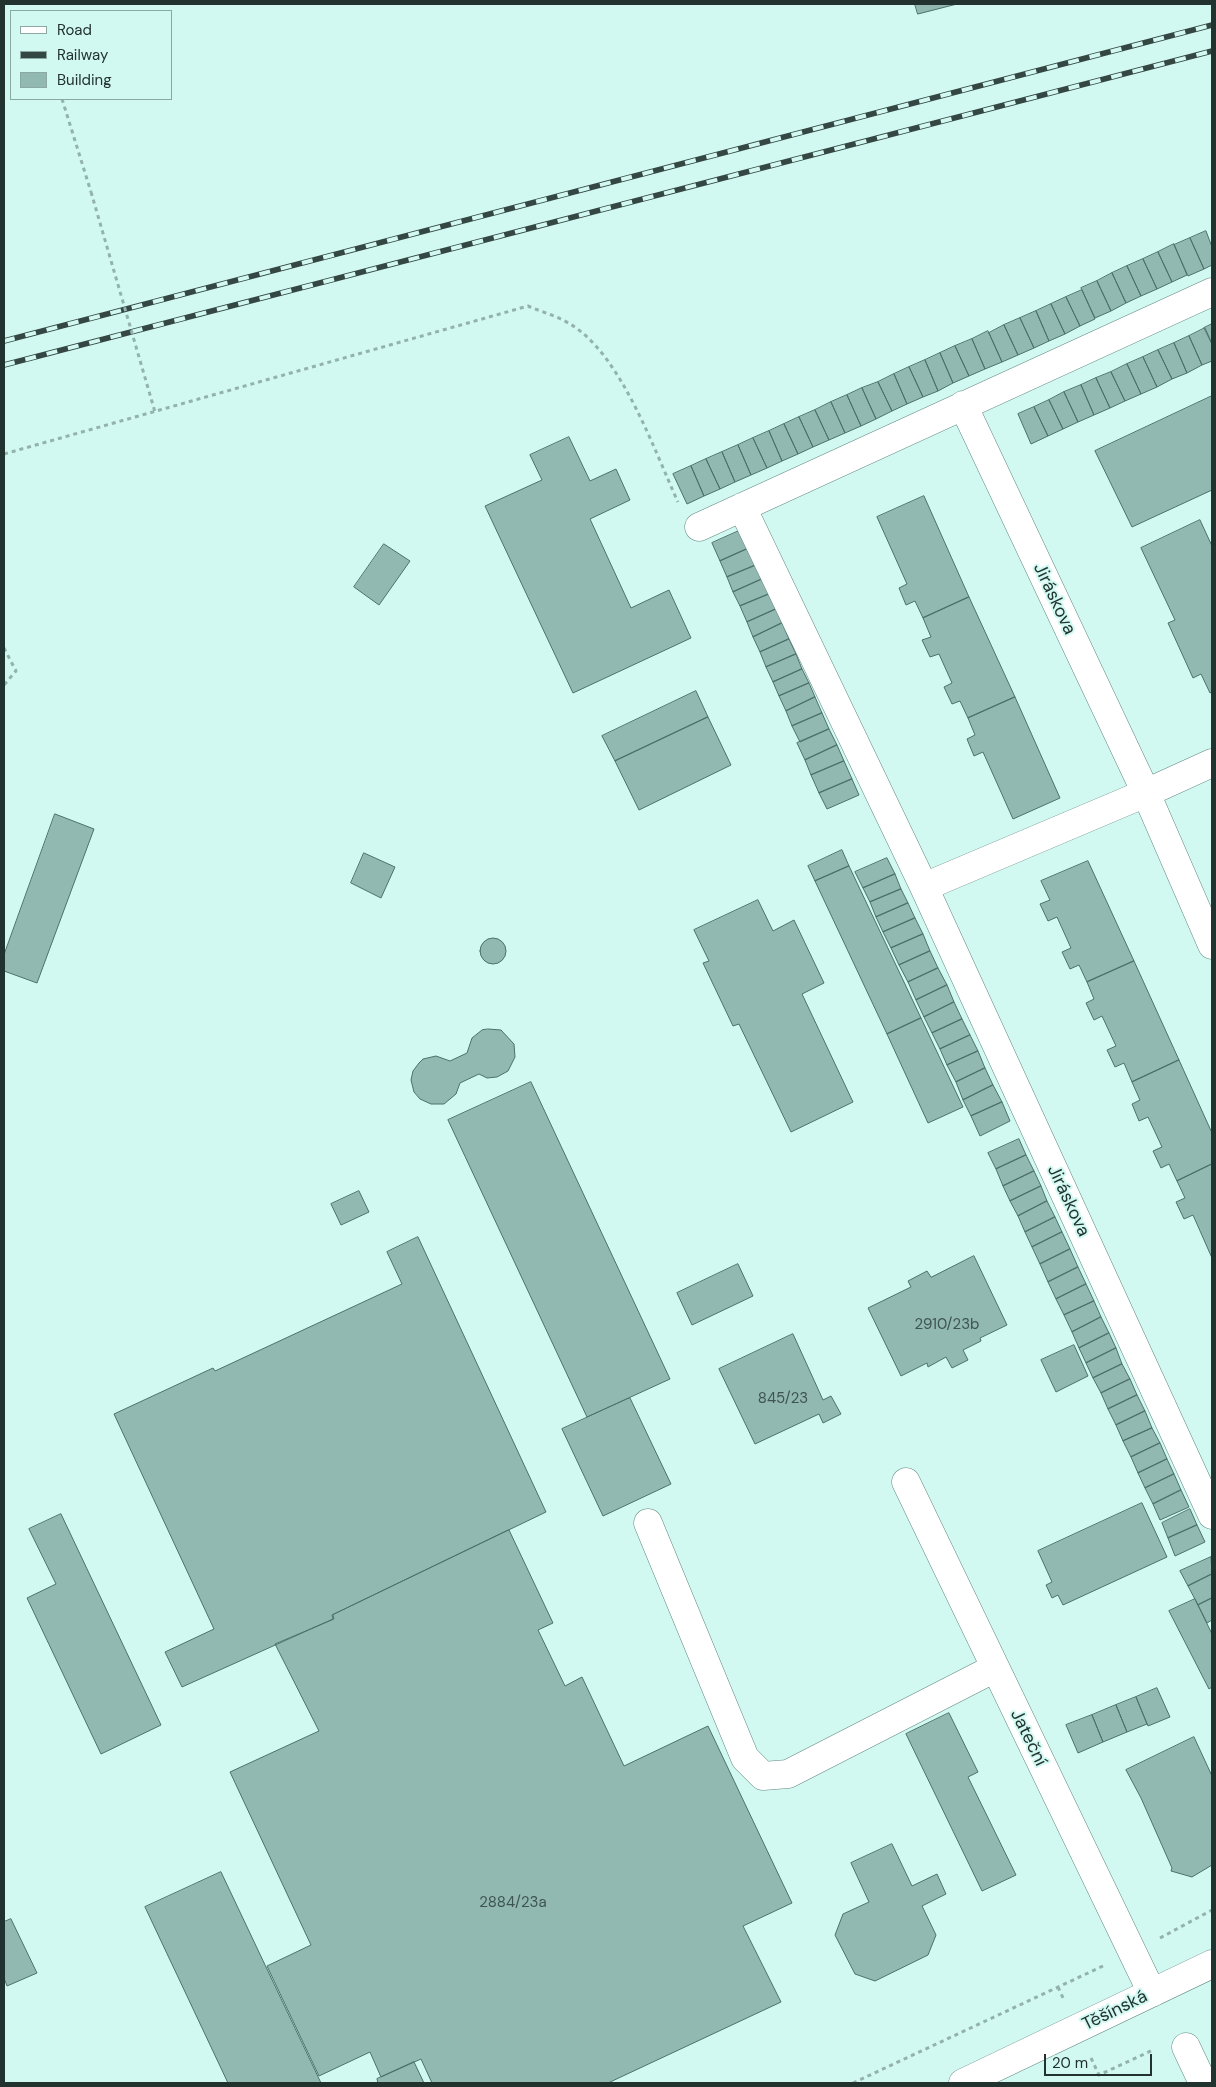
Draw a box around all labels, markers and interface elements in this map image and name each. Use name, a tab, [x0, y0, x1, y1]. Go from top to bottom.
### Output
legend	[10, 10, 172, 100]
text: Road	[57, 20, 92, 40]
text: Railway	[57, 45, 108, 65]
text: Building	[57, 70, 112, 90]
street label: Jiráskova	[1028, 560, 1080, 638]
street label: Jiráskova	[1042, 1162, 1094, 1240]
house number: 2910/23b	[915, 1316, 979, 1334]
house number: 845/23	[758, 1390, 808, 1408]
street label: Jateční	[1005, 1706, 1051, 1770]
house number: 2884/23a	[479, 1894, 547, 1912]
street label: Těšínská	[1079, 1986, 1151, 2036]
scale bar	[1046, 2044, 1154, 2076]
text: 20 m	[1052, 2053, 1088, 2073]

